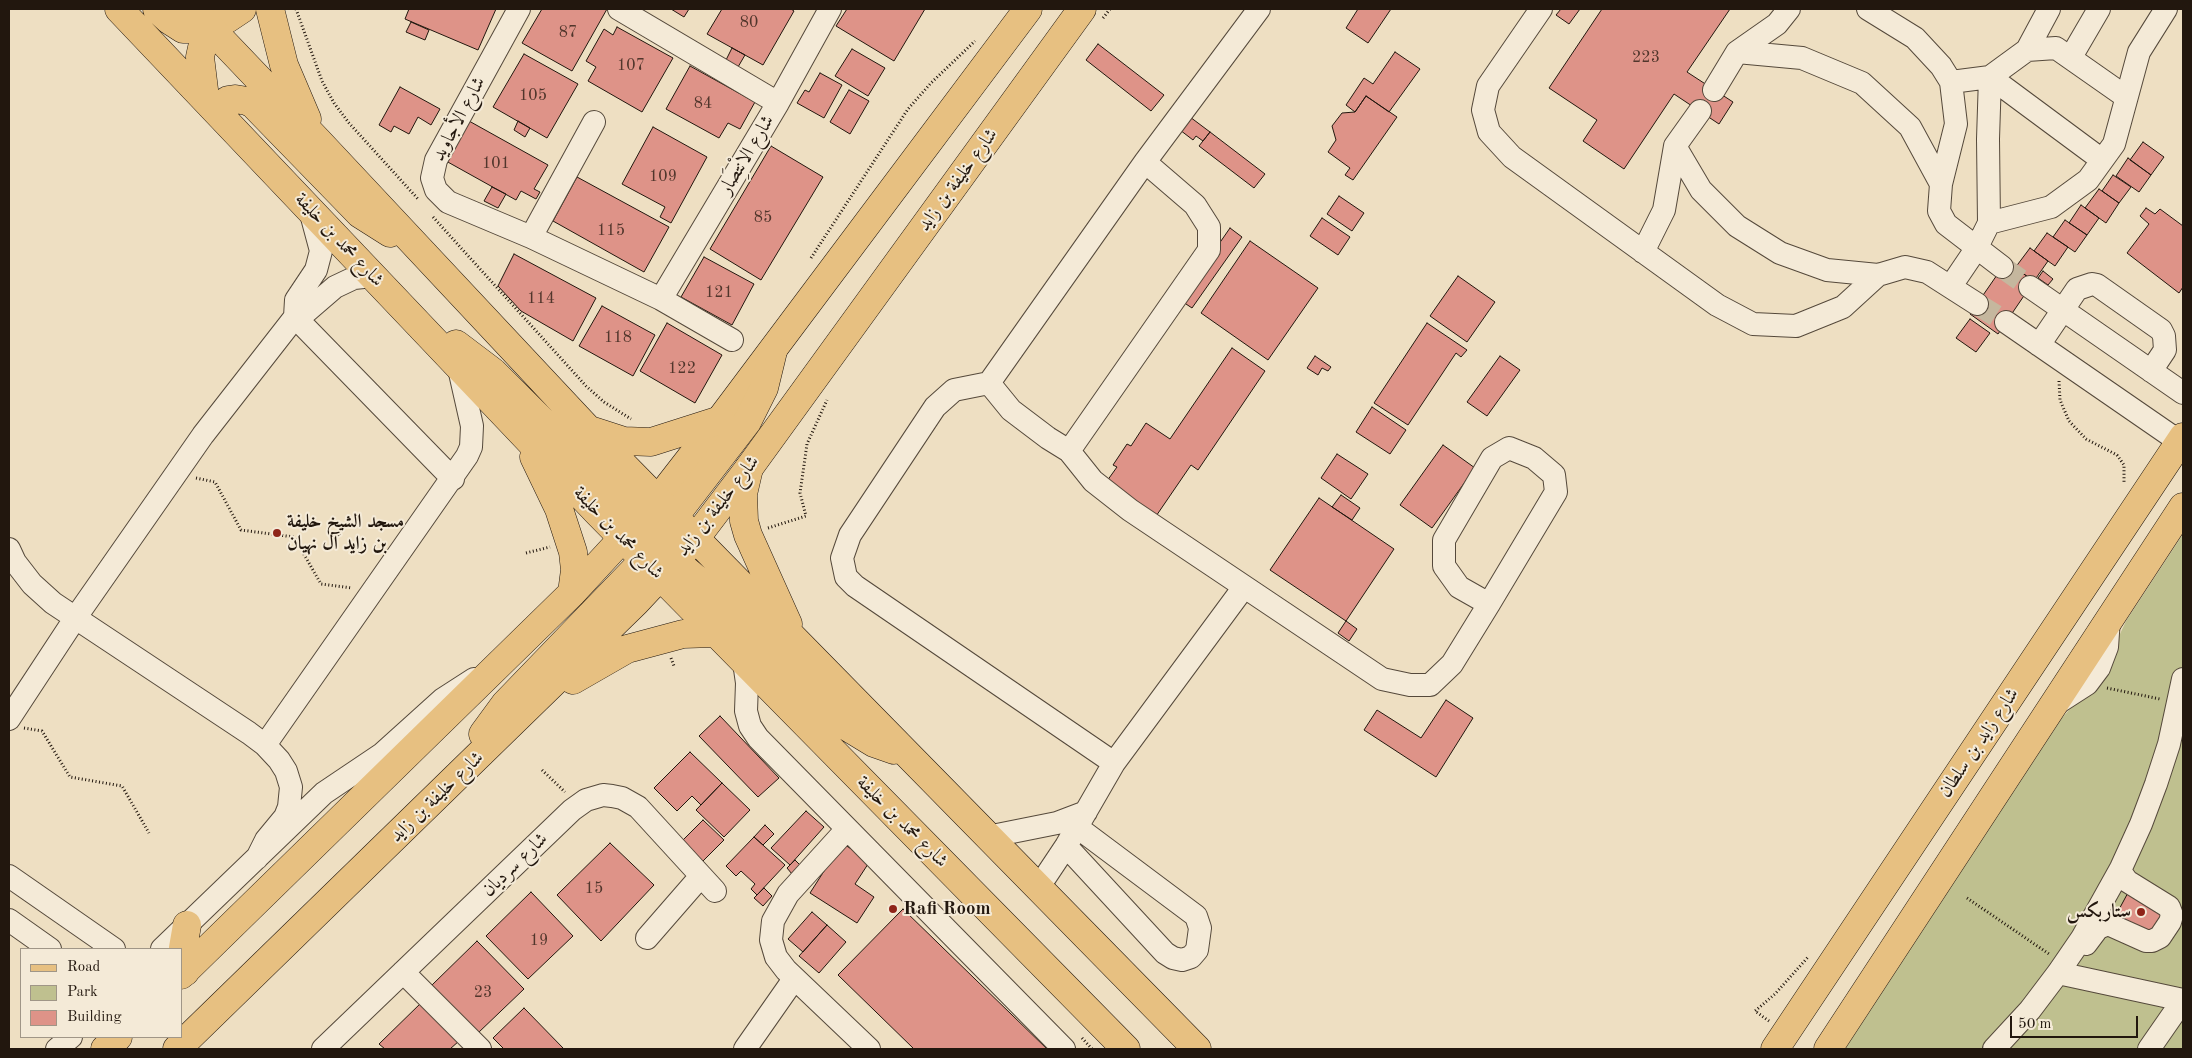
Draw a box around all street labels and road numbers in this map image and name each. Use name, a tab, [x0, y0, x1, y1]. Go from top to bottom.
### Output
street label: شارع الأجاويد	[427, 73, 491, 165]
street label: شارع الانْتِصَار	[714, 111, 780, 199]
street label: شارع خليفة بن زايد	[913, 124, 1003, 236]
street label: شارع محمد بن خليفة	[290, 188, 388, 292]
street label: شارع خليفة بن زايد	[672, 451, 764, 561]
street label: شارع محمد بن خليفة	[568, 482, 668, 584]
street label: شارع زايد بن سلطان	[1934, 684, 2024, 802]
street label: شارع خليفة بن زايد	[385, 747, 489, 847]
street label: شارع محمد بن خليفة	[851, 771, 953, 873]
street label: شارع سرديان	[477, 828, 553, 902]

